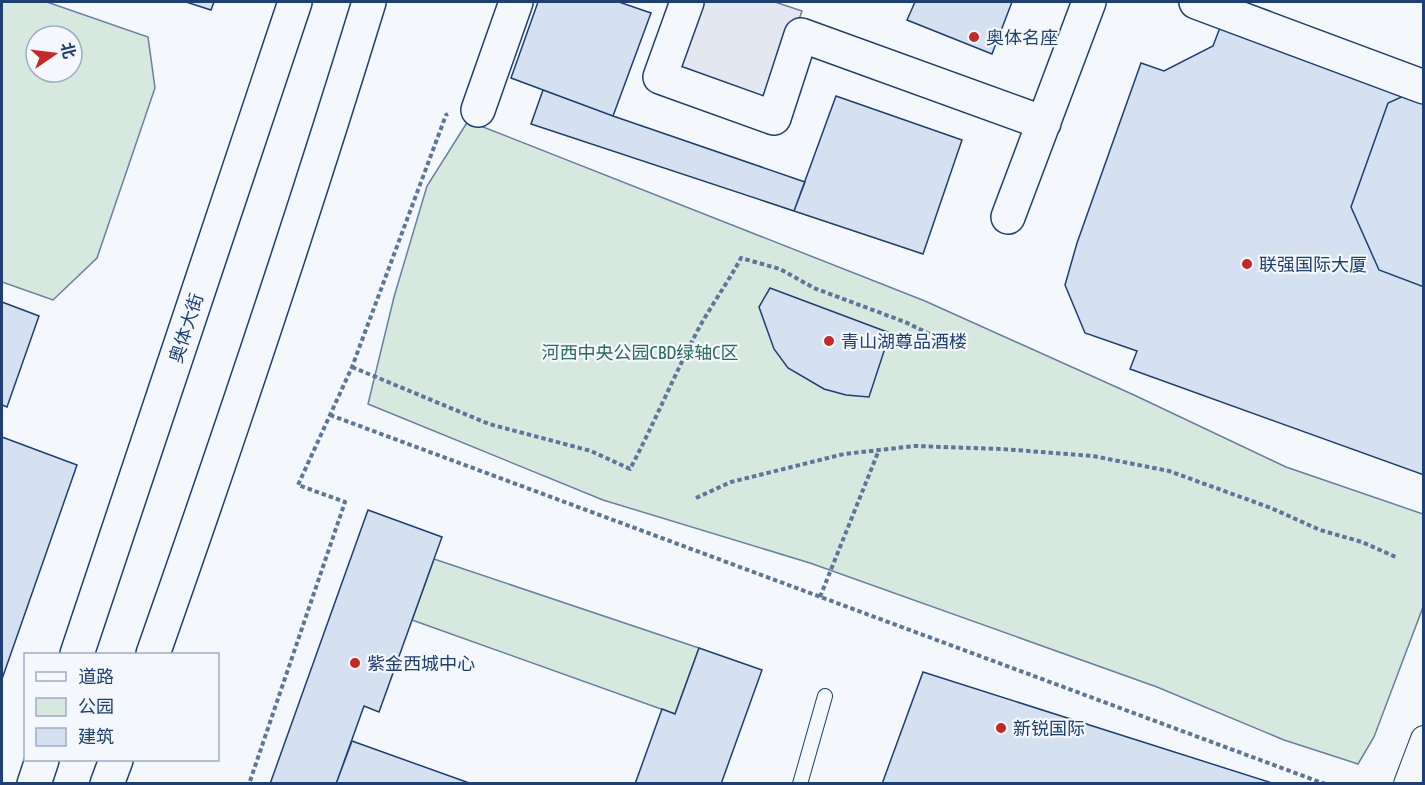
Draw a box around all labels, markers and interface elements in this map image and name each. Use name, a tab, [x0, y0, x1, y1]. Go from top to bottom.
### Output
north arrow	[24, 24, 84, 84]
place label: 奥体名座	[986, 27, 1058, 48]
marker: 奥体名座	[967, 30, 981, 44]
text: 北	[58, 40, 79, 60]
place label: 联强国际大厦	[1259, 254, 1367, 275]
marker: 联强国际大厦	[1240, 257, 1254, 271]
street label: 奥体大街	[165, 291, 207, 365]
place label: 青山湖尊品酒楼	[841, 331, 967, 352]
marker: 青山湖尊品酒楼	[822, 334, 836, 348]
park label: 河西中央公园CBD绿轴C区	[542, 342, 738, 363]
legend	[24, 653, 219, 761]
place label: 紫金西城中心	[367, 653, 475, 674]
marker: 紫金西城中心	[348, 656, 362, 670]
text: 道路	[78, 666, 114, 687]
text: 公园	[78, 696, 114, 717]
place label: 新锐国际	[1013, 718, 1085, 739]
marker: 新锐国际	[994, 721, 1008, 735]
text: 建筑	[78, 726, 114, 747]

